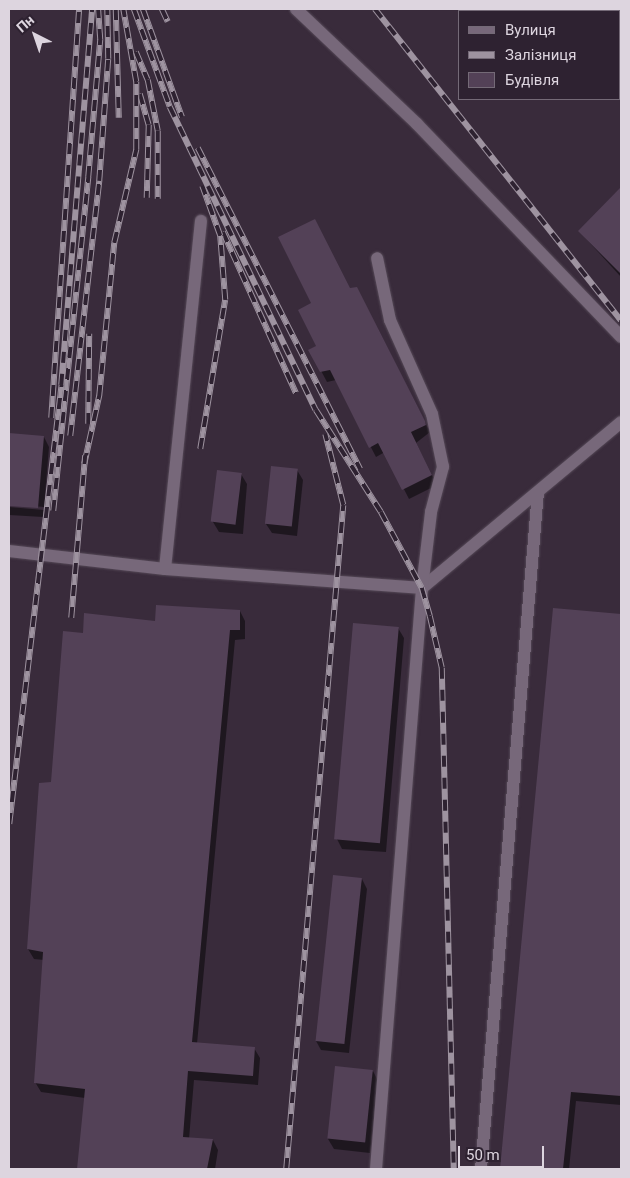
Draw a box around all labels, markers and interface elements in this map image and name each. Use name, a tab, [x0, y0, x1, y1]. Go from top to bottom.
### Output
north arrow	[10, 10, 60, 60]
legend	[458, 10, 620, 100]
text: Пн	[13, 12, 37, 36]
text: Вулиця	[505, 21, 556, 39]
text: Залізниця	[505, 46, 577, 64]
text: Будівля	[505, 71, 559, 89]
scale bar	[460, 1136, 546, 1168]
text: 50 m	[466, 1146, 500, 1164]

